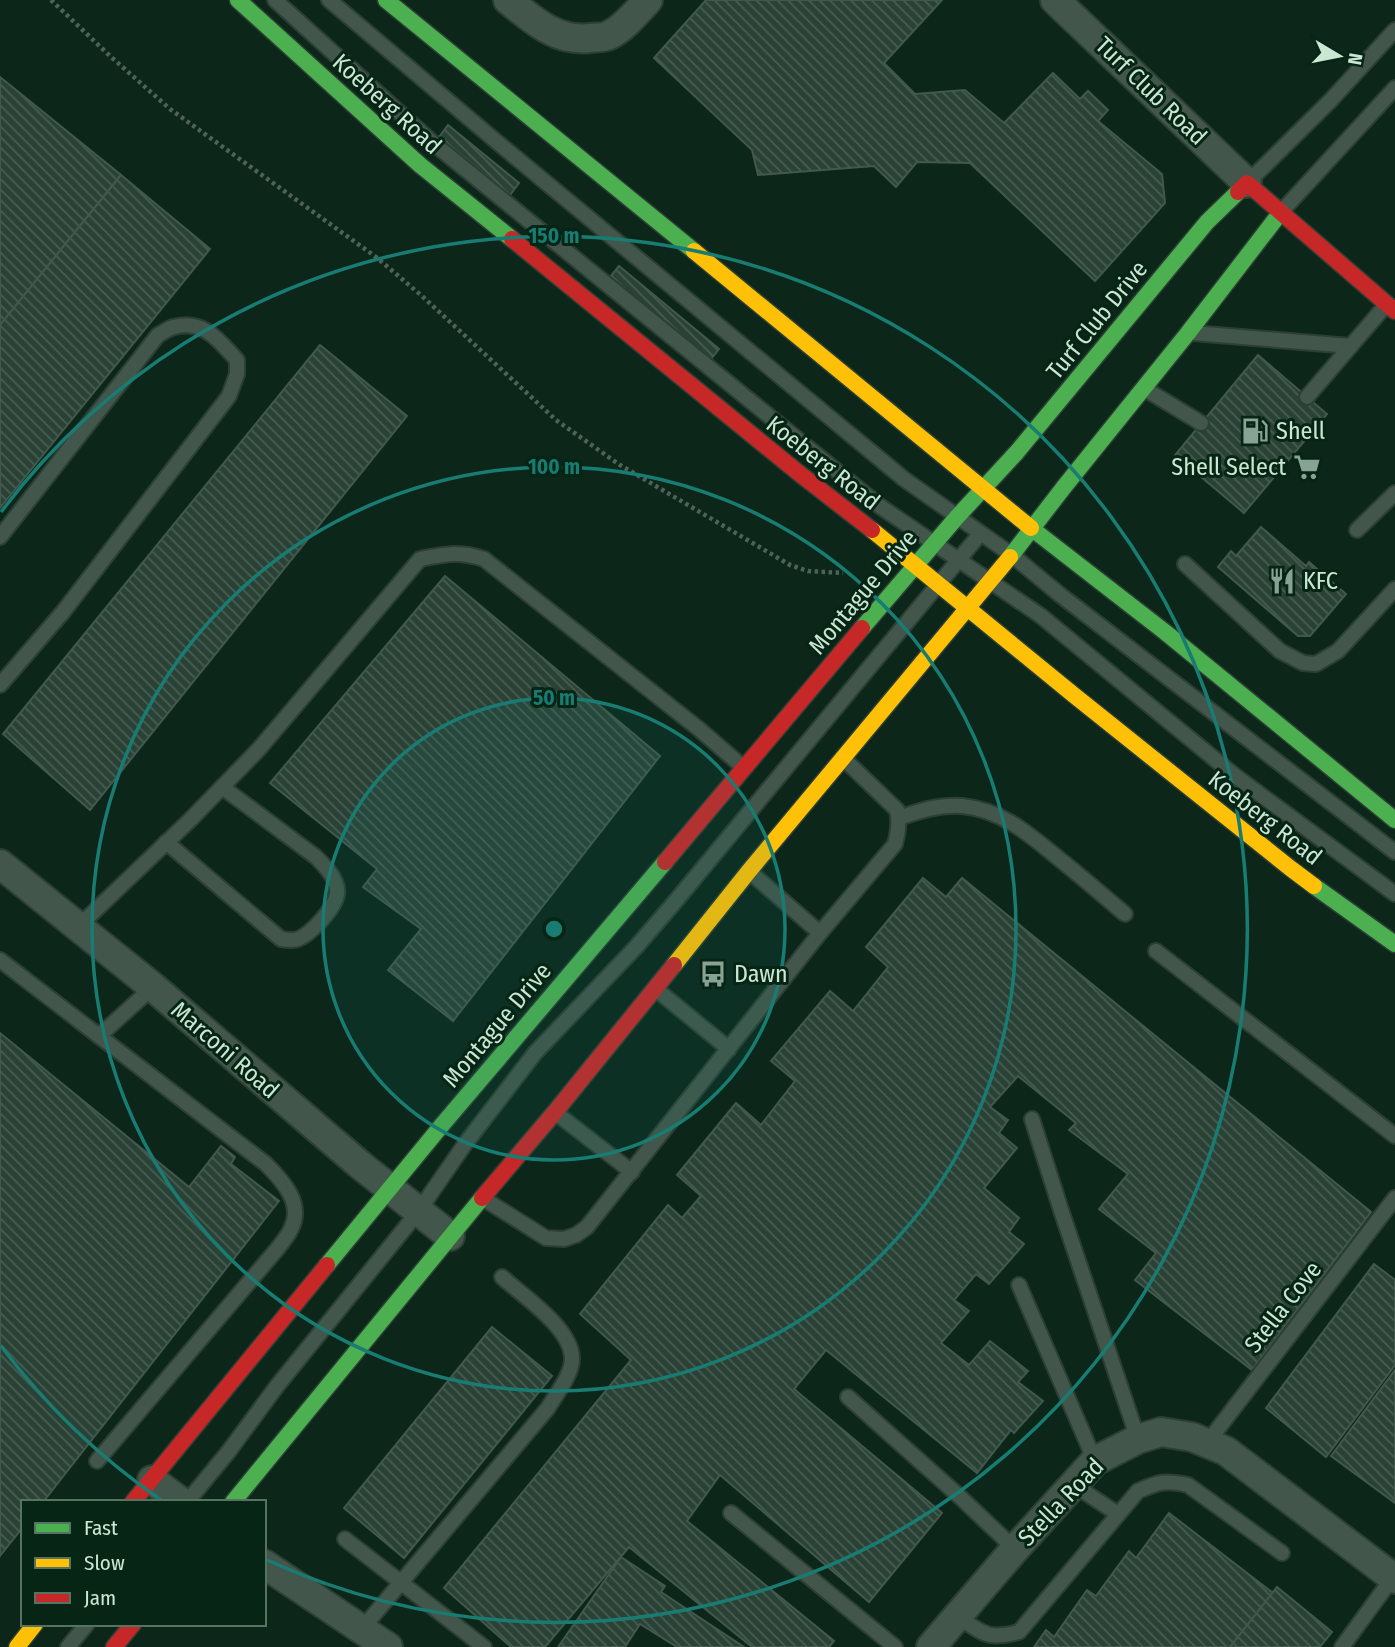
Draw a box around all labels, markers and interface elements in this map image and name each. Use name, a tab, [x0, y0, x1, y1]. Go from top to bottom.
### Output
north arrow	[1304, 21, 1374, 91]
street label: Turf Club Road	[1090, 31, 1212, 151]
street label: Koeberg Road	[327, 48, 447, 160]
text: N	[1343, 51, 1368, 66]
text: 150 m	[528, 223, 580, 249]
street label: Turf Club Drive	[1041, 255, 1153, 385]
street label: Koeberg Road	[761, 410, 885, 516]
fuel station icon: Shell	[1240, 416, 1270, 446]
place label: Shell	[1276, 417, 1325, 445]
supermarket icon: Shell Select	[1292, 452, 1322, 482]
place label: Shell Select	[1171, 453, 1286, 481]
text: 100 m	[528, 454, 580, 480]
street label: Montague Drive	[803, 524, 923, 660]
restaurant icon: KFC	[1267, 566, 1297, 596]
place label: KFC	[1303, 567, 1338, 595]
text: 50 m	[533, 685, 575, 711]
street label: Koeberg Road	[1203, 765, 1327, 871]
centre of rings	[542, 917, 566, 941]
street label: Montague Drive	[437, 957, 557, 1093]
bus stop icon: Dawn	[698, 959, 728, 989]
place label: Dawn	[734, 960, 788, 988]
street label: Marconi Road	[166, 996, 284, 1104]
street label: Stella Cove	[1239, 1256, 1327, 1358]
street label: Stella Road	[1012, 1452, 1110, 1552]
legend	[21, 1500, 266, 1626]
text: Fast	[84, 1515, 118, 1541]
text: Slow	[84, 1550, 125, 1576]
text: Jam	[84, 1585, 116, 1611]

